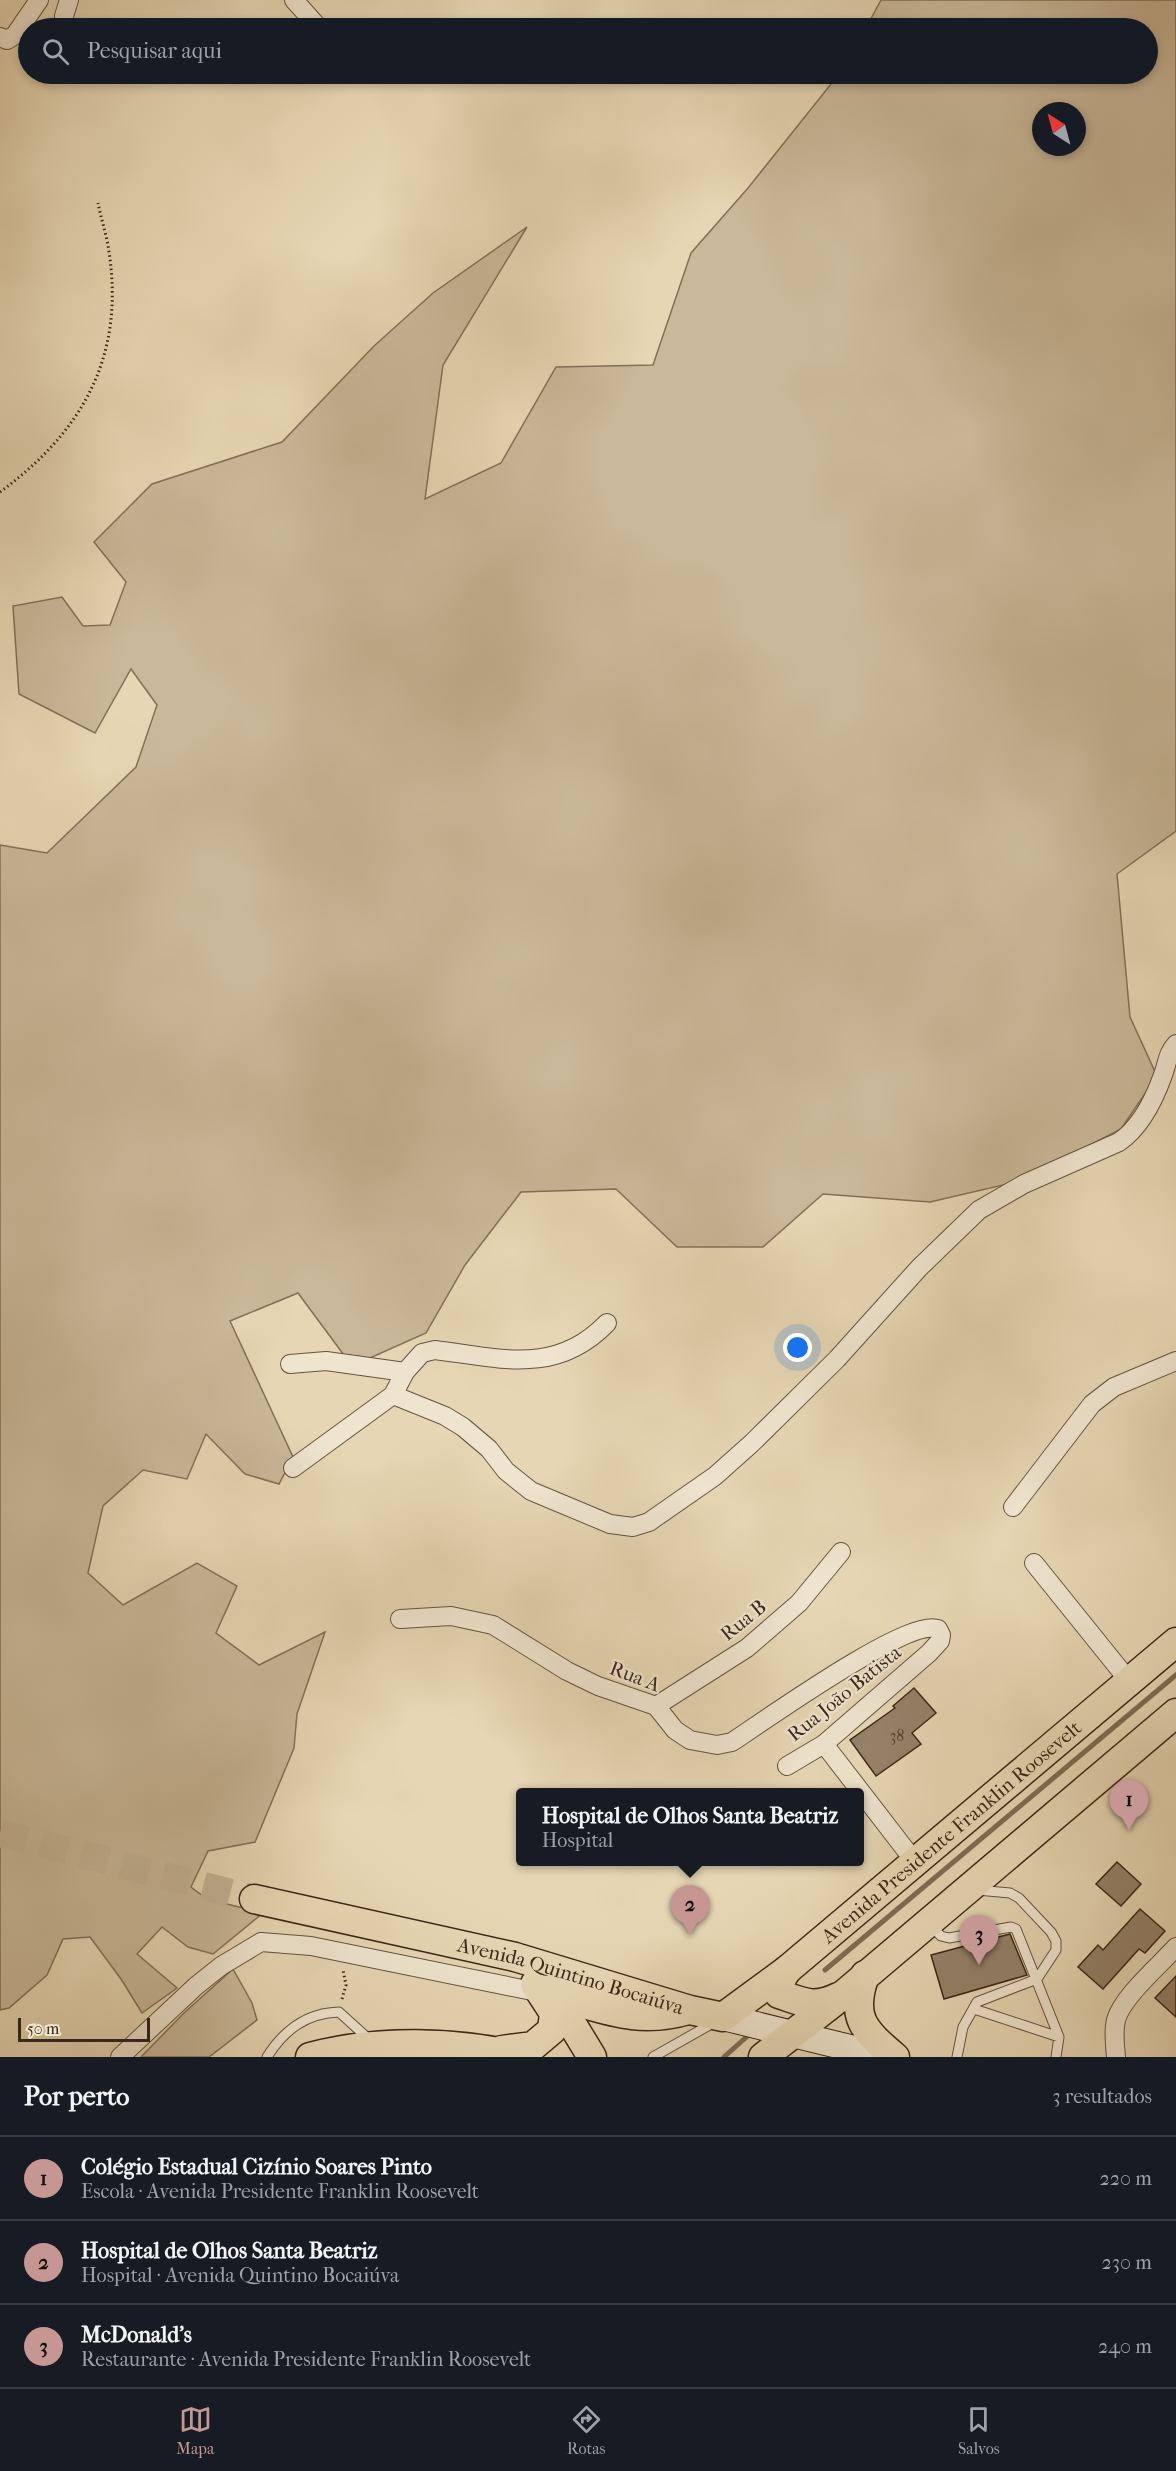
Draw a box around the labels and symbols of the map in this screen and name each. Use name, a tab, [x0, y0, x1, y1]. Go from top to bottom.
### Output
north arrow	[1032, 102, 1086, 156]
your location	[783, 1333, 812, 1362]
street label: Rua B	[716, 1595, 771, 1646]
street label: Rua João Batista	[783, 1640, 906, 1746]
street label: Rua A	[606, 1656, 664, 1697]
street label: Avenida Presidente Franklin Roosevelt	[816, 1716, 1086, 1949]
house number: 38	[890, 1726, 904, 1745]
pin: 1	[1110, 1780, 1148, 1830]
pin: 2	[670, 1886, 710, 1935]
pin: 3	[960, 1916, 998, 1965]
street label: Avenida Quintino Bocaiúva	[454, 1933, 687, 2020]
scale bar	[18, 2015, 150, 2042]

